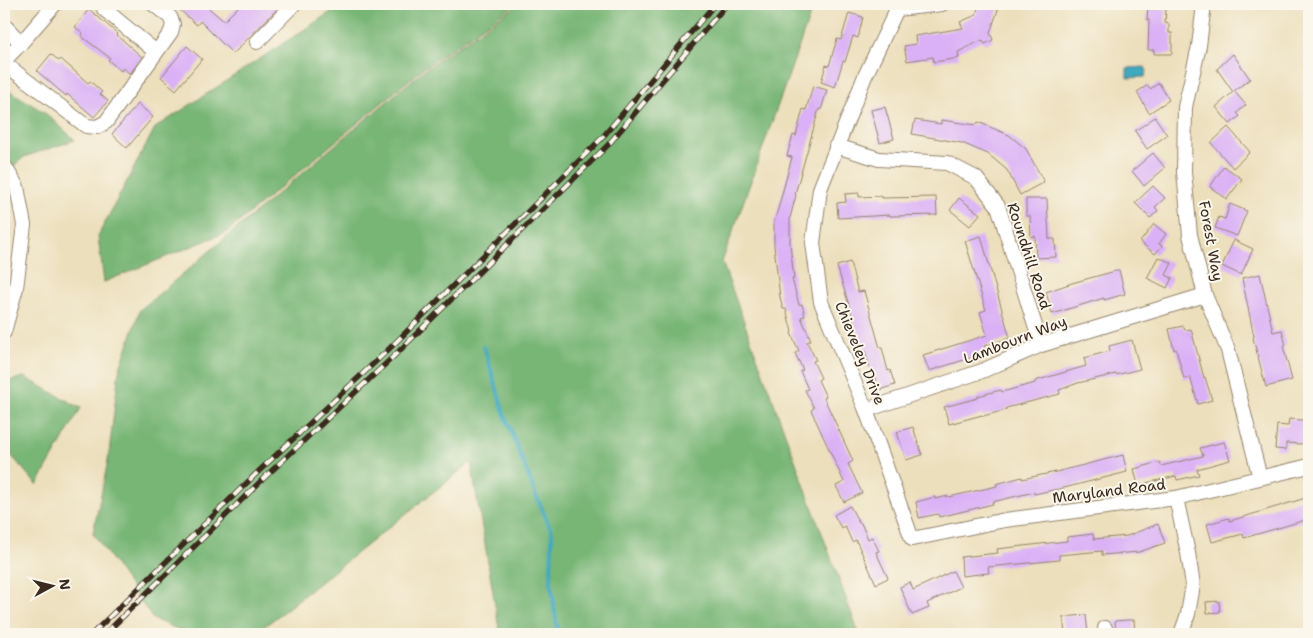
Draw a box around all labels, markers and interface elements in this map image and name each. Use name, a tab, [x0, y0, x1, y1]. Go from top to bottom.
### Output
street label: Forest Way	[1194, 199, 1228, 283]
street label: Roundhill Road	[1002, 200, 1056, 312]
street label: Chieveley Drive	[830, 298, 890, 408]
street label: Lambourn Way	[960, 311, 1070, 369]
street label: Maryland Road	[1051, 474, 1167, 508]
north arrow	[28, 560, 78, 610]
text: N	[55, 578, 75, 591]

